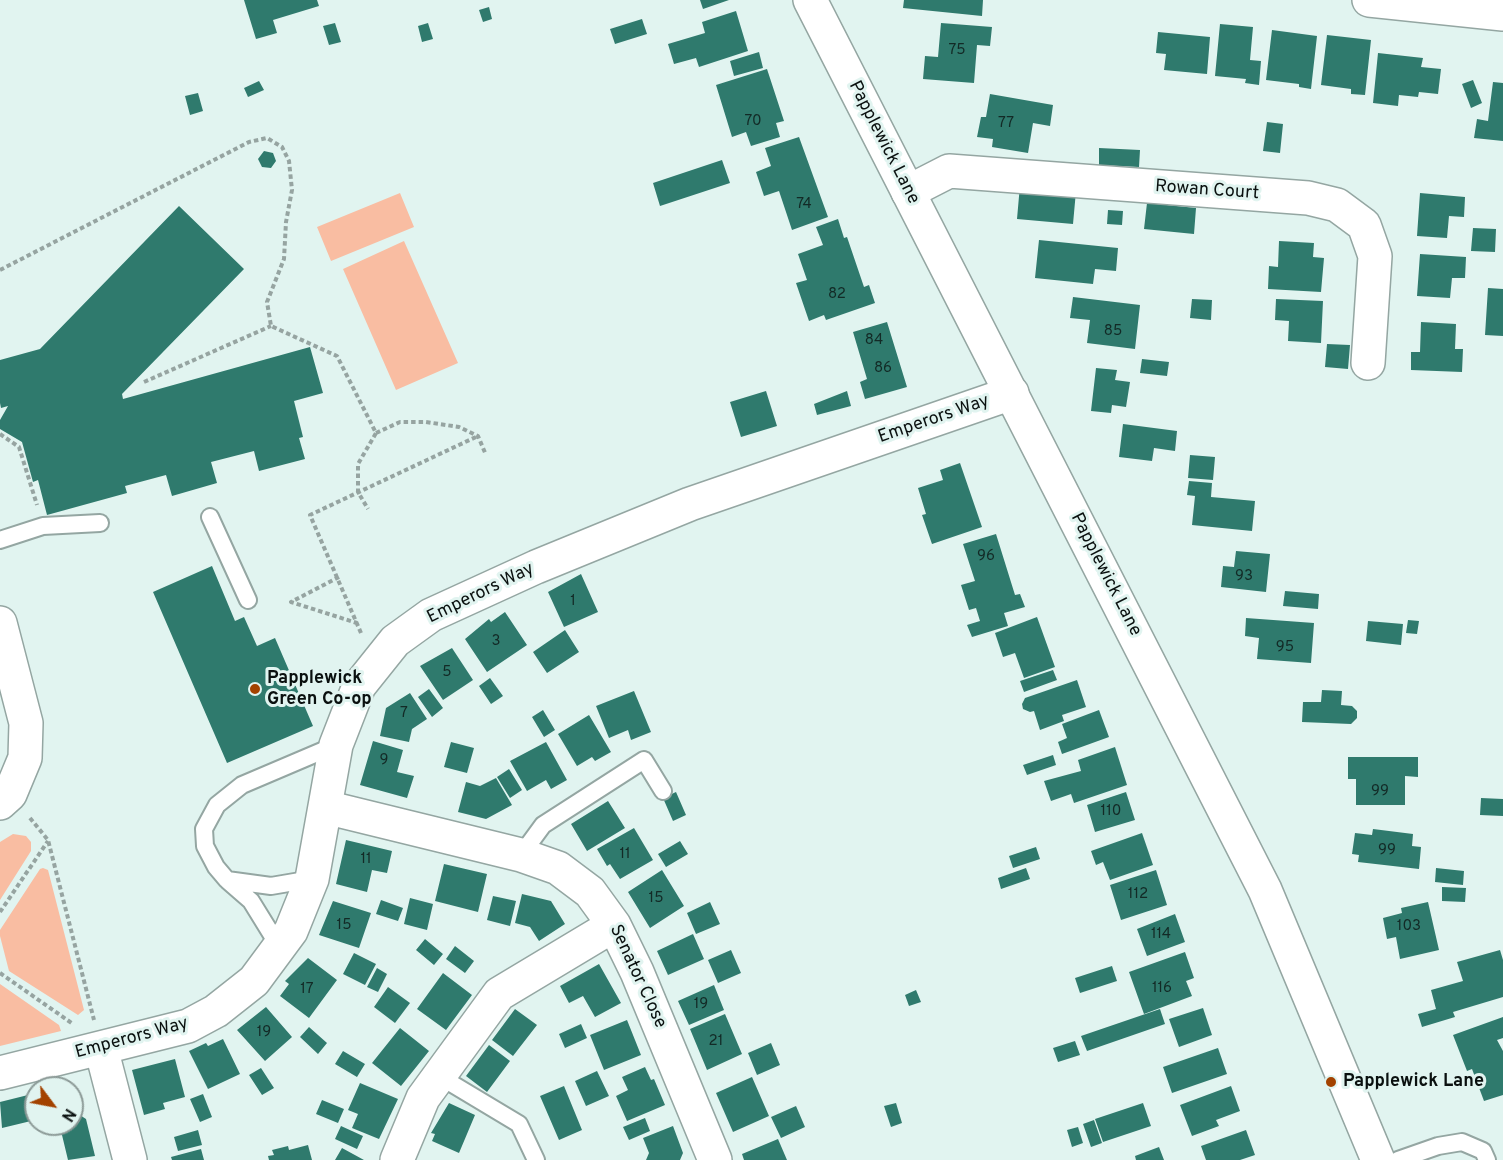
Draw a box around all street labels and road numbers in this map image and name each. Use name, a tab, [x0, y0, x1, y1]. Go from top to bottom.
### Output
street label: Papplewick Lane	[843, 78, 923, 208]
street label: Rowan Court	[1154, 177, 1260, 205]
street label: Emperors Way	[876, 391, 992, 449]
street label: Papplewick Lane	[1065, 510, 1145, 640]
street label: Emperors Way	[424, 559, 538, 629]
street label: Senator Close	[604, 922, 670, 1032]
street label: Emperors Way	[73, 1014, 191, 1064]

